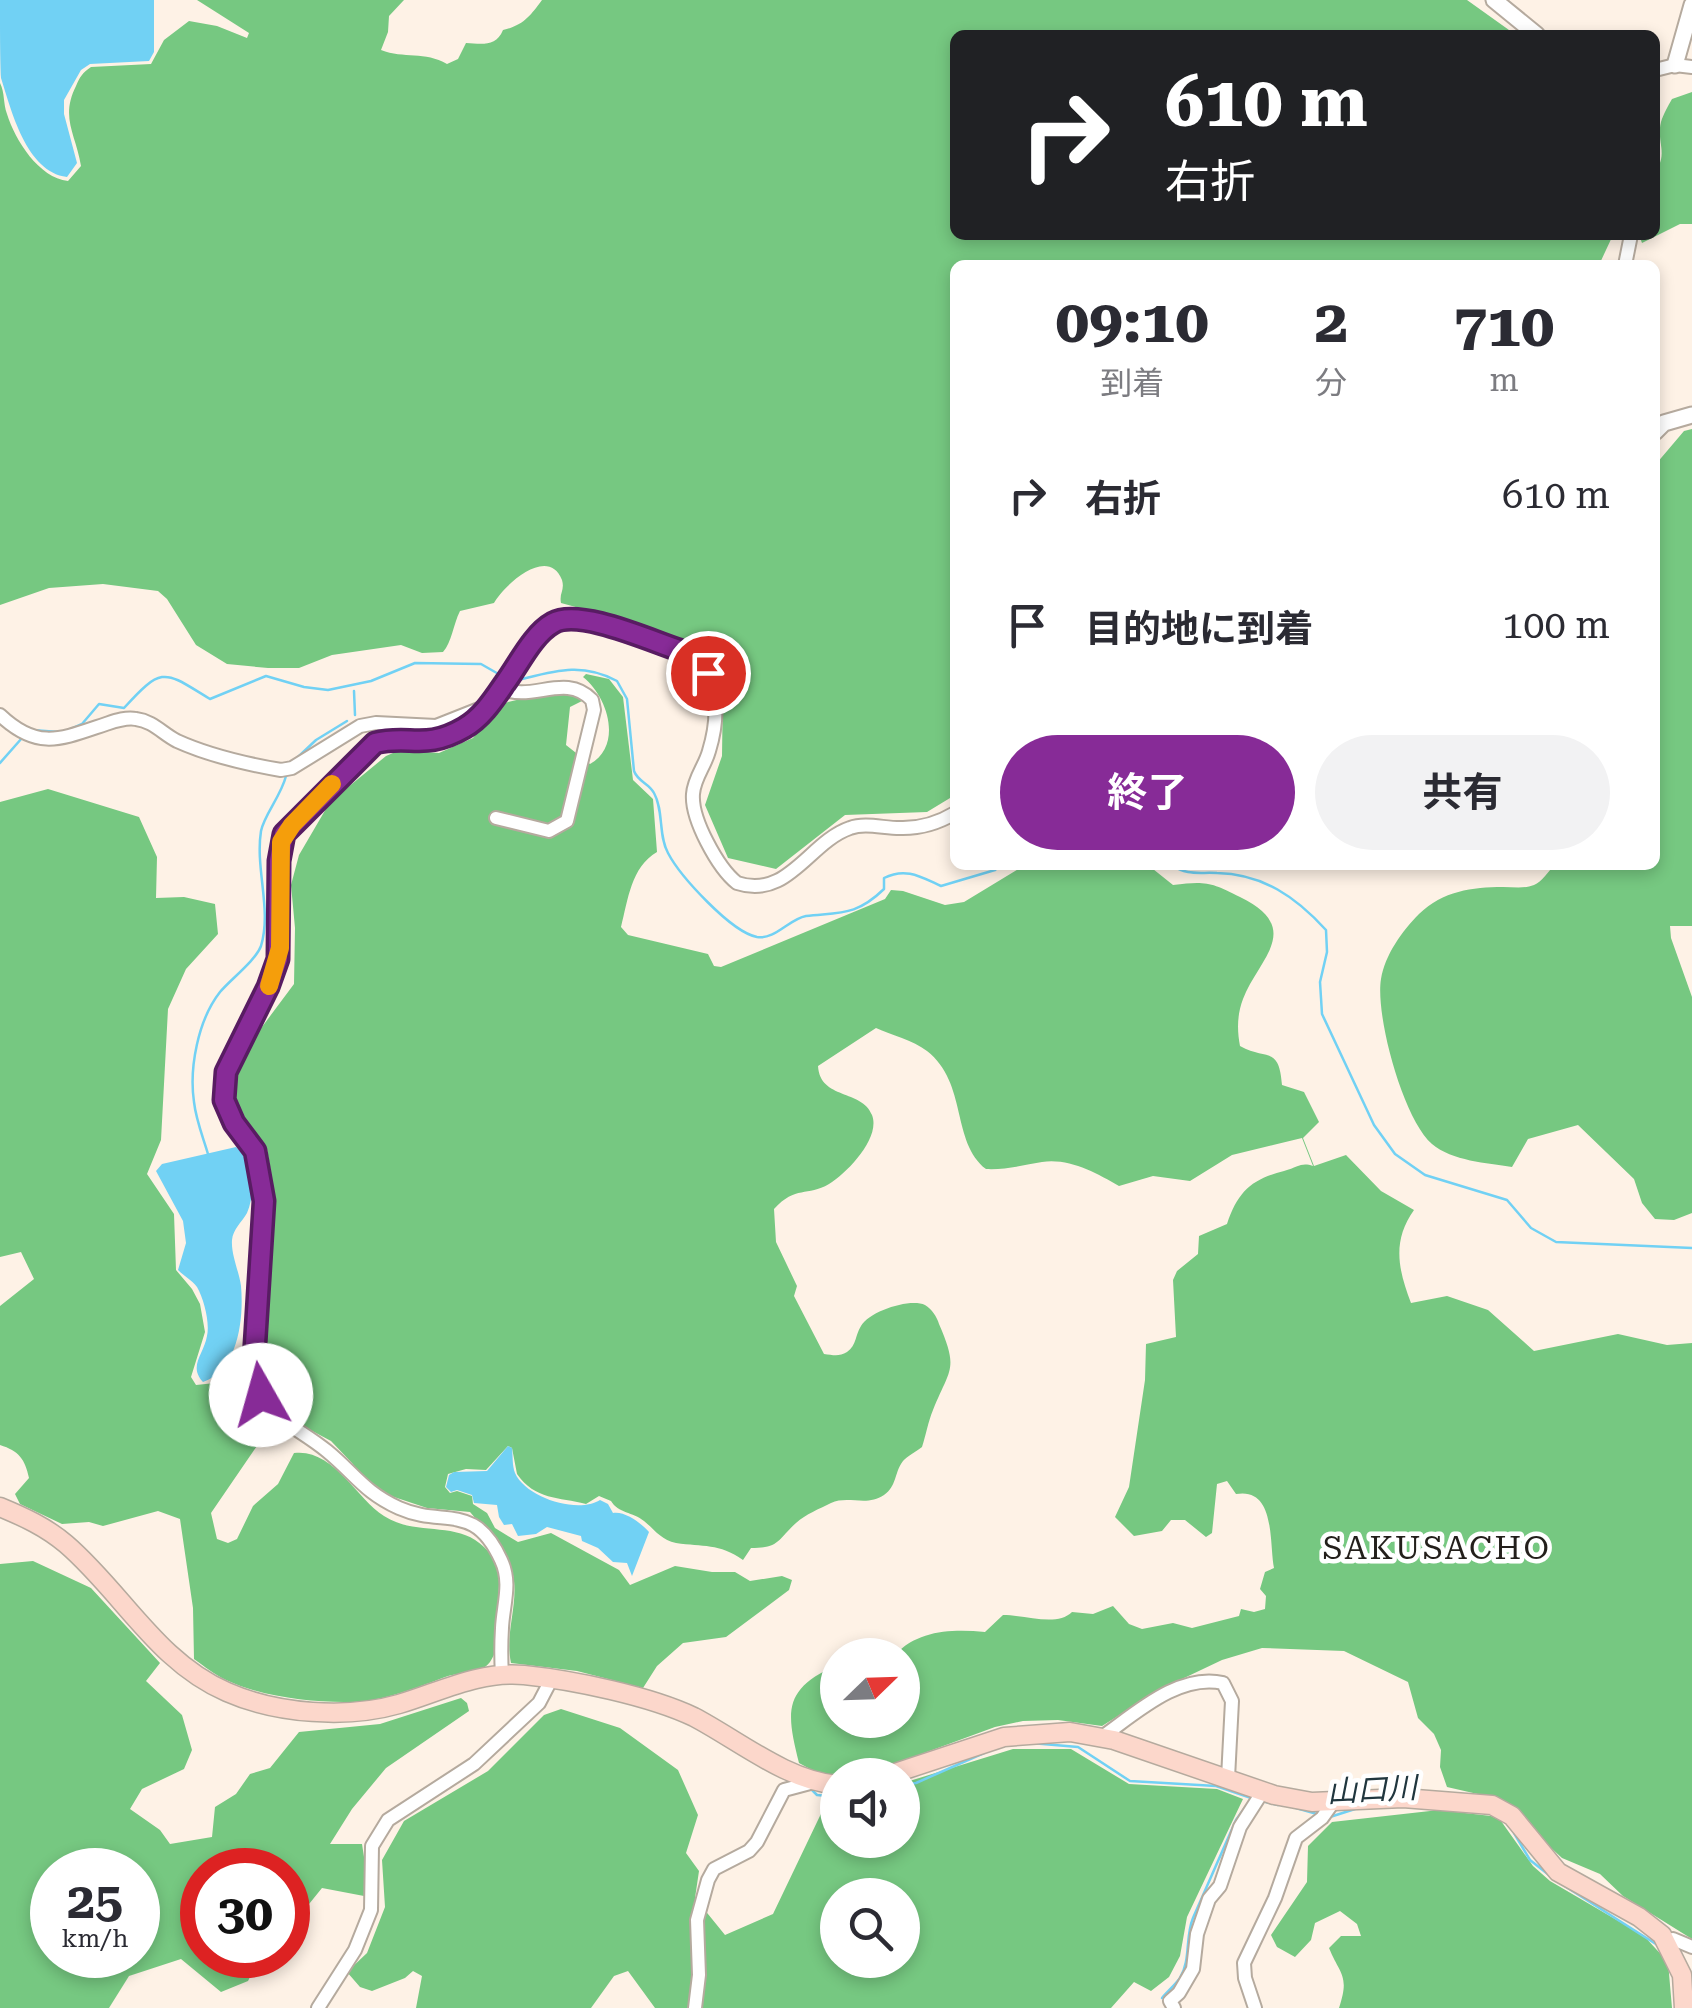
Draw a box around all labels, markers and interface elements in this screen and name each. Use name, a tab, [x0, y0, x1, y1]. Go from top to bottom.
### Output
text: 610 m	[1165, 61, 1368, 143]
icon: right	[1000, 70, 1130, 200]
text: 右折	[1165, 155, 1255, 208]
text: 09:10	[1056, 286, 1209, 357]
text: 2	[1314, 286, 1348, 357]
text: 710	[1454, 290, 1554, 361]
text: m	[1489, 361, 1519, 399]
text: 到着	[1100, 364, 1164, 402]
text: 分	[1315, 364, 1347, 402]
icon: right	[1000, 468, 1055, 523]
text: 610 m	[1502, 473, 1610, 517]
text: 右折	[1085, 477, 1161, 521]
icon: arrive	[1000, 598, 1055, 653]
text: 100 m	[1502, 603, 1610, 647]
text: 目的地に到着	[1085, 607, 1313, 651]
pin	[666, 631, 751, 716]
icon: arrive	[681, 646, 736, 701]
button: 終了	[1000, 735, 1295, 850]
button: 共有	[1315, 735, 1610, 850]
position arrow	[209, 1343, 313, 1447]
district label: SAKUSACHO	[1323, 1529, 1552, 1567]
north arrow	[820, 1638, 920, 1738]
map controls	[820, 1638, 920, 1978]
button: sound	[820, 1758, 920, 1858]
water label: 山口川	[1326, 1770, 1421, 1809]
speed limit sign: 30	[180, 1848, 310, 1978]
text: 25	[67, 1872, 123, 1930]
button: search	[820, 1878, 920, 1978]
text: km/h	[62, 1924, 128, 1953]

